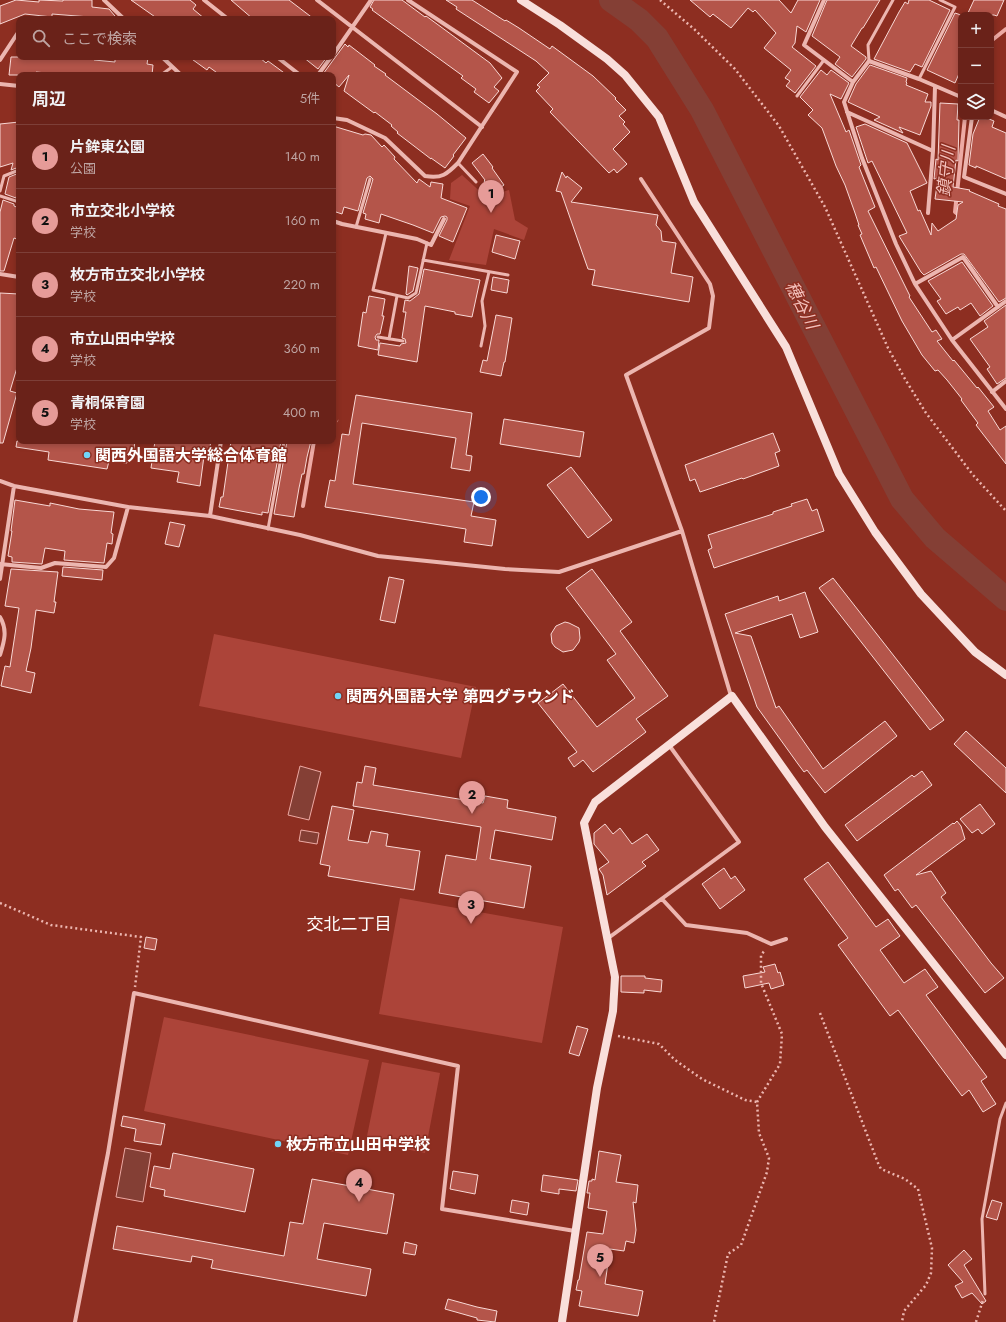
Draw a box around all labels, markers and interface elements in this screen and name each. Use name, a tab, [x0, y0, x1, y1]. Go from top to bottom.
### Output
map controls	[958, 12, 994, 120]
button: +	[958, 12, 994, 48]
search box	[16, 16, 336, 60]
icon: search	[30, 27, 52, 49]
text: ここで検索	[62, 28, 137, 50]
button: −	[958, 48, 994, 84]
button: layers	[958, 84, 994, 120]
text: 周辺	[32, 87, 66, 111]
text: 5件	[300, 89, 320, 108]
text: 片鉾東公園	[70, 136, 145, 158]
water label: 鎮守川	[931, 142, 961, 198]
text: 1	[42, 147, 48, 166]
text: 140 m	[285, 147, 320, 166]
text: 公園	[70, 159, 96, 178]
pin: 1	[478, 180, 504, 213]
text: 市立交北小学校	[70, 200, 175, 222]
text: 2	[41, 211, 49, 230]
text: 160 m	[285, 211, 320, 230]
text: 学校	[70, 223, 96, 242]
text: 枚方市立交北小学校	[70, 264, 205, 286]
text: 3	[41, 275, 49, 294]
text: 220 m	[283, 275, 320, 294]
water label: 穂谷川	[780, 277, 825, 335]
text: 学校	[70, 287, 96, 306]
text: 市立山田中学校	[70, 328, 175, 350]
text: 4	[40, 339, 50, 358]
text: 360 m	[284, 339, 320, 358]
text: 学校	[70, 351, 96, 370]
text: 青桐保育園	[70, 392, 145, 414]
text: 5	[41, 403, 49, 422]
text: 400 m	[283, 403, 320, 422]
text: 学校	[70, 415, 96, 434]
place label: 関西外国語大学総合体育館	[95, 444, 287, 467]
marker: 関西外国語大学総合体育館	[82, 450, 92, 460]
your location	[471, 487, 491, 507]
place label: 関西外国語大学 第四グラウンド	[346, 685, 575, 708]
marker: 関西外国語大学 第四グラウンド	[333, 691, 343, 701]
pin: 2	[459, 781, 485, 814]
pin: 3	[458, 891, 484, 924]
district label: 交北二丁目	[307, 912, 392, 936]
place label: 枚方市立山田中学校	[286, 1133, 430, 1156]
marker: 枚方市立山田中学校	[273, 1139, 283, 1149]
pin: 4	[346, 1169, 372, 1202]
pin: 5	[587, 1244, 613, 1277]

